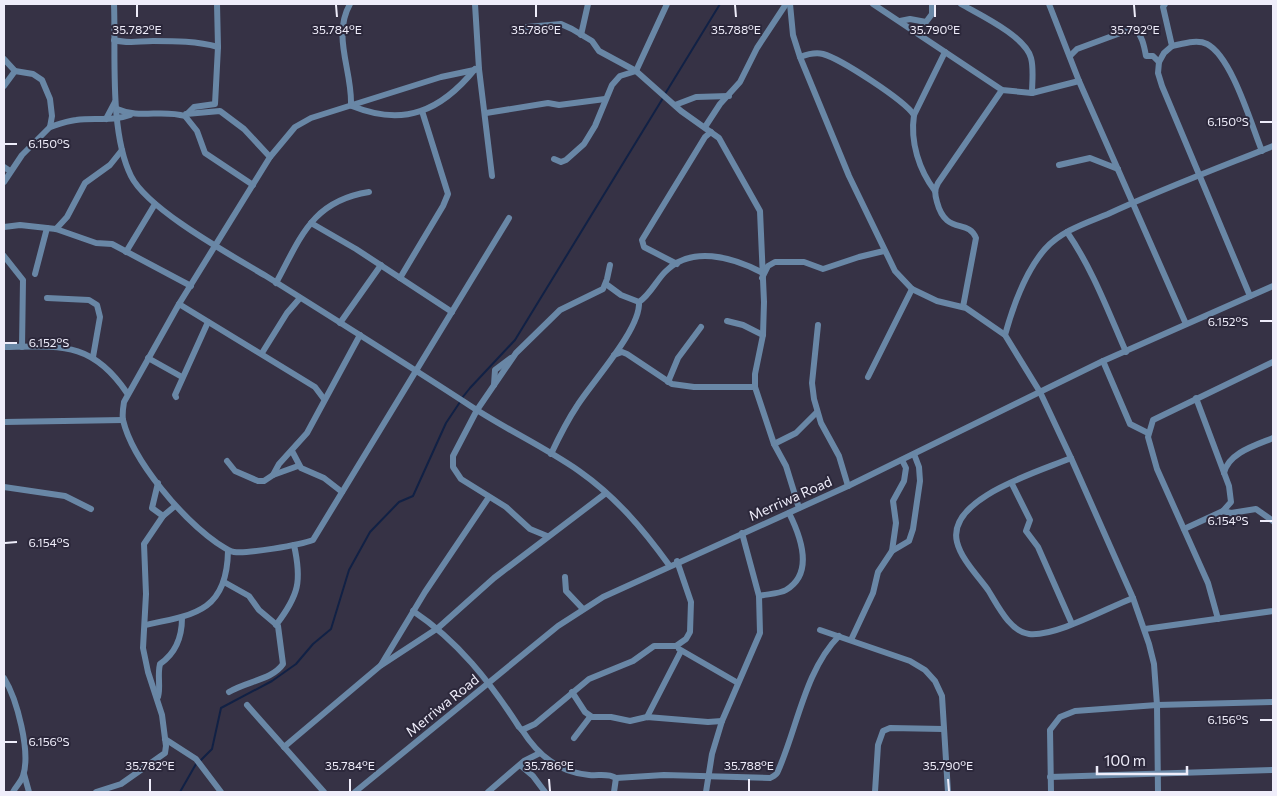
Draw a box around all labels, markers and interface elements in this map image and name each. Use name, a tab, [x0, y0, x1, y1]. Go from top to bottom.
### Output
text: 35.782°E	[112, 22, 162, 36]
text: 35.784°E	[312, 22, 362, 36]
text: 35.786°E	[511, 22, 561, 36]
text: 35.788°E	[711, 22, 761, 36]
text: 35.790°E	[910, 22, 960, 36]
text: 35.792°E	[1110, 22, 1160, 36]
text: 6.150°S	[1207, 114, 1249, 128]
text: 6.150°S	[28, 136, 70, 150]
text: 6.152°S	[1208, 314, 1248, 328]
text: 6.152°S	[29, 335, 69, 349]
street label: Merriwa Road	[746, 472, 834, 524]
text: 6.154°S	[1208, 513, 1248, 527]
text: 6.154°S	[29, 535, 69, 549]
street label: Merriwa Road	[402, 670, 482, 740]
text: 6.156°S	[1208, 712, 1248, 726]
text: 6.156°S	[29, 734, 69, 748]
scale bar	[1097, 744, 1187, 776]
text: 100 m	[1104, 751, 1146, 769]
text: 35.782°E	[125, 758, 175, 772]
text: 35.784°E	[325, 758, 375, 772]
text: 35.786°E	[524, 758, 574, 772]
text: 35.788°E	[724, 758, 774, 772]
text: 35.790°E	[923, 758, 973, 772]

